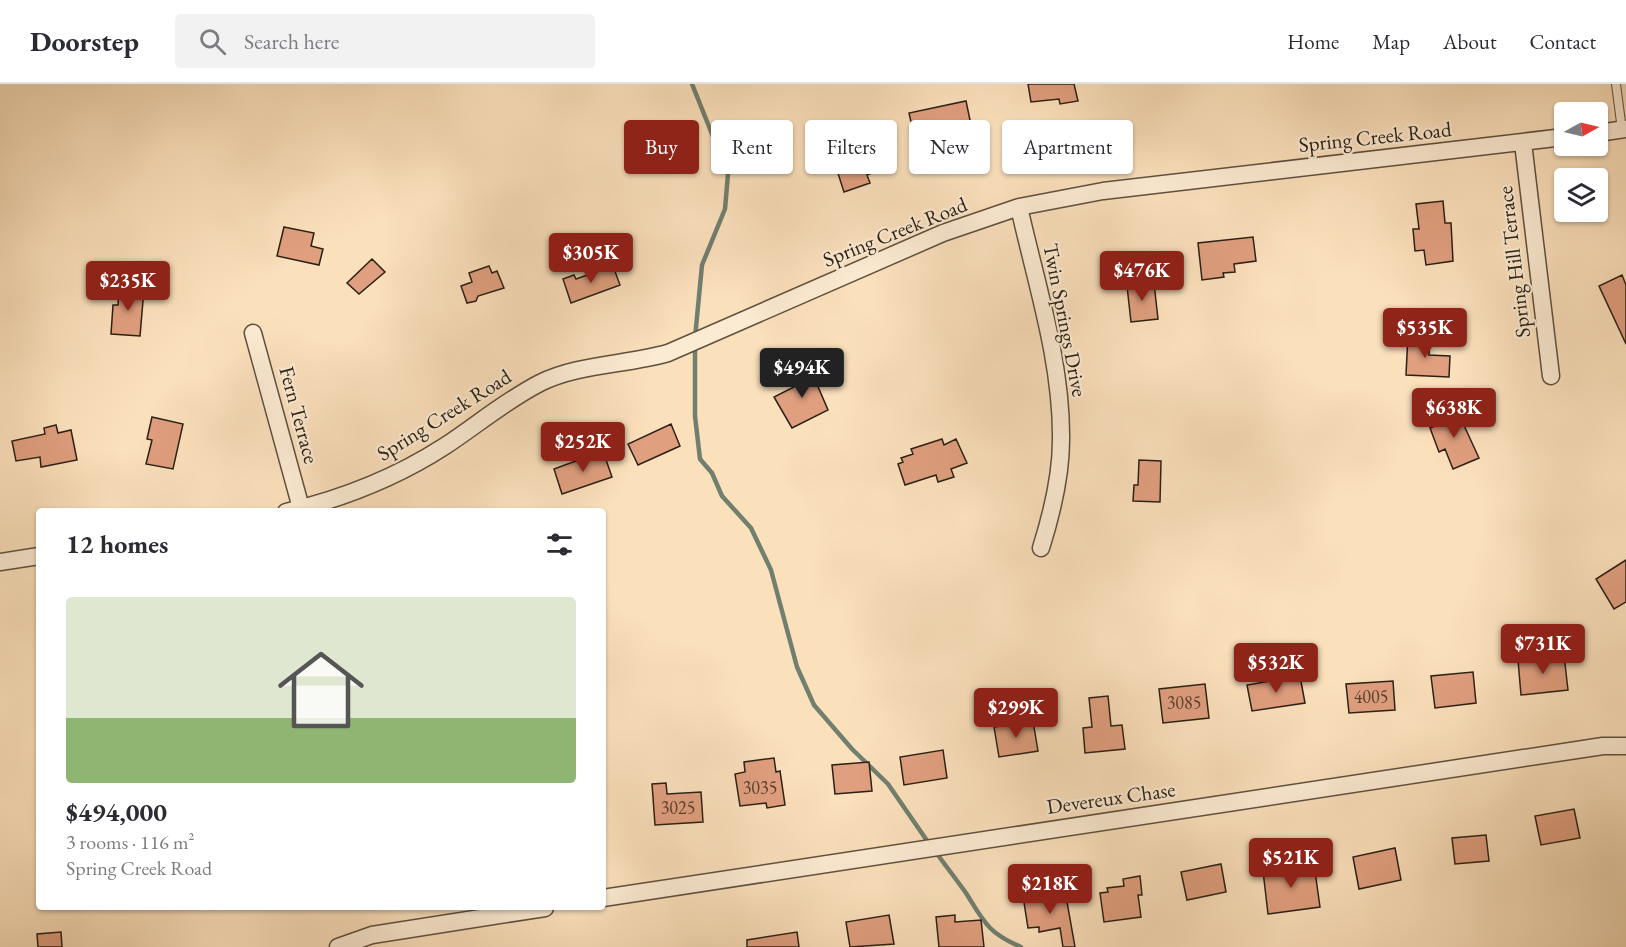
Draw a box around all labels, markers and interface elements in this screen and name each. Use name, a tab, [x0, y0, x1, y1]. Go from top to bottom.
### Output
search box	[175, 14, 595, 68]
text: Doorstep	[30, 23, 139, 59]
icon: search	[196, 25, 229, 58]
text: Search here	[244, 27, 339, 56]
text: Home	[1287, 28, 1339, 55]
text: Map	[1372, 28, 1410, 55]
text: About	[1443, 28, 1496, 55]
text: Contact	[1529, 28, 1596, 55]
north arrow	[1554, 102, 1608, 156]
map controls	[1554, 102, 1608, 222]
street label: Spring Creek Road	[1297, 115, 1453, 158]
chip: Buy	[624, 120, 699, 174]
chip: Rent	[711, 120, 793, 174]
chip: Filters	[805, 120, 897, 174]
chip: New	[909, 120, 990, 174]
chip: Apartment	[1002, 120, 1133, 174]
button: layers	[1554, 168, 1608, 222]
street label: Spring Hill Terrace	[1491, 185, 1536, 339]
street label: Spring Creek Road	[819, 190, 971, 273]
pin: $305K	[549, 233, 633, 284]
text: $305K	[563, 239, 619, 265]
street label: Twin Springs Drive	[1037, 241, 1094, 399]
pin: $476K	[1100, 251, 1184, 302]
text: $476K	[1114, 257, 1170, 283]
pin: $235K	[86, 261, 170, 312]
text: $235K	[100, 267, 156, 293]
pin: $535K	[1383, 308, 1467, 359]
text: $535K	[1397, 314, 1453, 340]
pin: $494K	[760, 348, 844, 399]
text: $494K	[774, 354, 830, 380]
street label: Spring Creek Road	[372, 362, 516, 467]
street label: Fern Terrace	[274, 363, 325, 466]
pin: $638K	[1412, 388, 1496, 439]
text: $638K	[1426, 394, 1482, 420]
pin: $252K	[541, 422, 625, 473]
text: $252K	[555, 428, 611, 454]
text: 12 homes	[66, 527, 168, 561]
icon: filters	[543, 528, 576, 561]
pin: $731K	[1501, 624, 1585, 675]
text: $731K	[1515, 630, 1571, 656]
icon: home	[267, 636, 375, 744]
pin: $532K	[1234, 643, 1318, 694]
text: $532K	[1248, 649, 1304, 675]
house number: 4005	[1354, 685, 1388, 708]
pin: $299K	[974, 688, 1058, 739]
house number: 3085	[1167, 691, 1201, 714]
text: $299K	[988, 694, 1044, 720]
street label: Devereux Chase	[1045, 775, 1177, 820]
house number: 3035	[743, 776, 777, 799]
text: $494,000	[66, 795, 167, 829]
house number: 3025	[661, 796, 695, 819]
text: 3 rooms · 116 m²	[66, 829, 194, 855]
pin: $521K	[1249, 838, 1333, 889]
text: $521K	[1263, 844, 1319, 870]
text: Spring Creek Road	[66, 855, 212, 881]
pin: $218K	[1008, 864, 1092, 915]
text: $218K	[1022, 870, 1078, 896]

